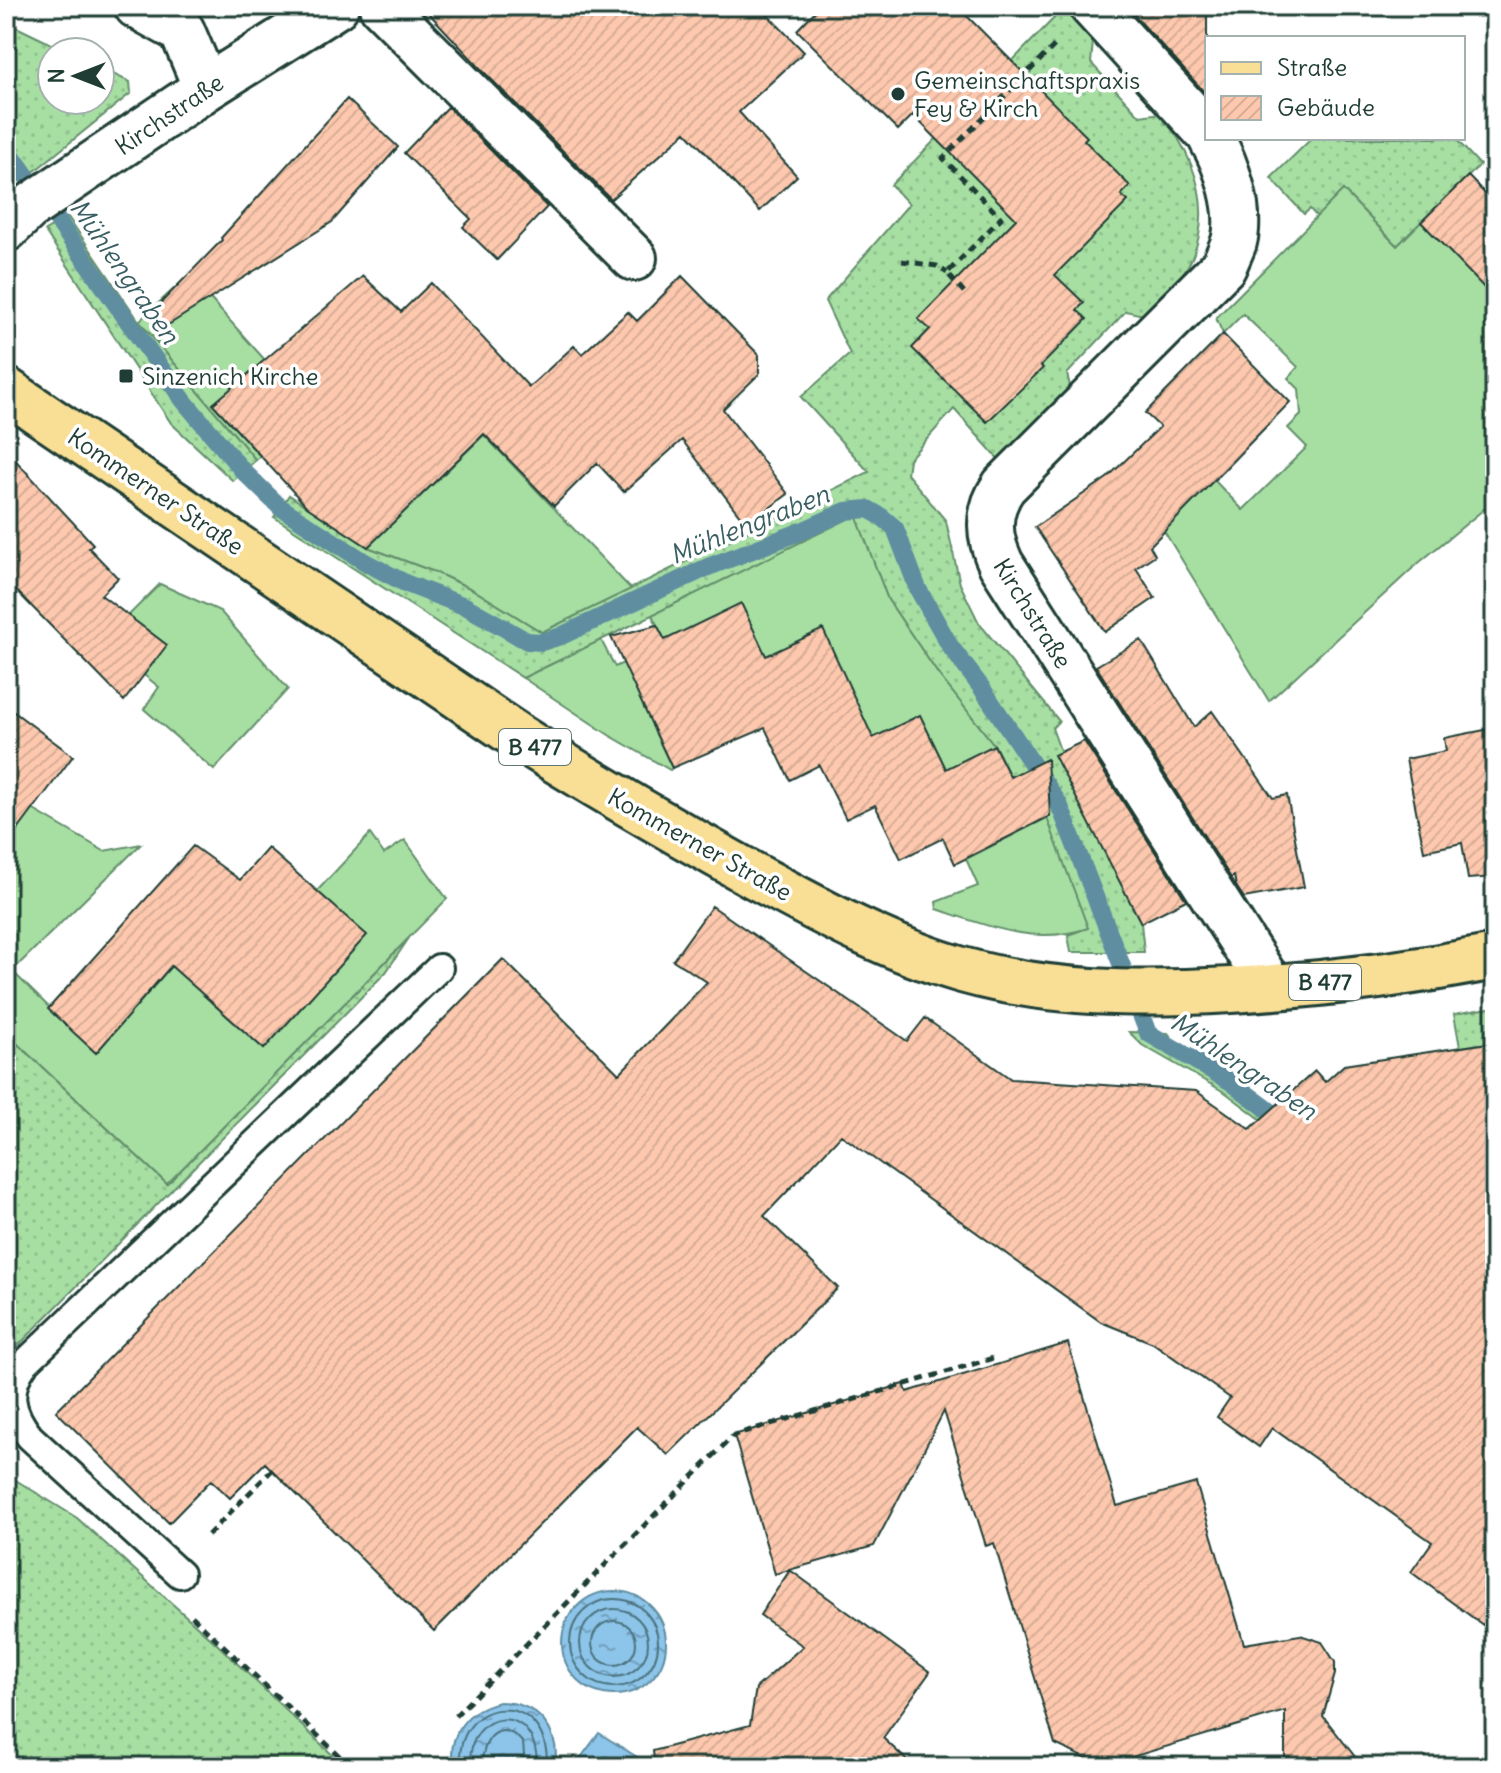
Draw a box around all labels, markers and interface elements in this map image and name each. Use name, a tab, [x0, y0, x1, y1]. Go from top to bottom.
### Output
north arrow	[36, 36, 116, 116]
legend	[1205, 36, 1465, 140]
text: Straße	[1277, 52, 1347, 82]
place label: Gemeinschaftspraxis Fey & Kirch	[914, 65, 1140, 123]
street label: Kirchstraße	[109, 67, 229, 161]
text: N	[42, 68, 70, 84]
marker: Gemeinschaftspraxis Fey & Kirch	[889, 85, 907, 103]
text: Gebäude	[1277, 92, 1375, 122]
water label: Mühlengraben	[63, 192, 188, 350]
place label: Sinzenich Kirche	[142, 361, 318, 391]
marker: Sinzenich Kirche	[117, 367, 135, 385]
street label: Kommerner Straße	[62, 421, 250, 561]
water label: Mühlengraben	[664, 477, 834, 571]
street label: Kirchstraße	[987, 552, 1079, 674]
road number: B 477	[499, 729, 571, 765]
street label: Kommerner Straße	[603, 781, 797, 907]
road number: B 477	[1289, 964, 1361, 1000]
water label: Mühlengraben	[1165, 1005, 1324, 1127]

